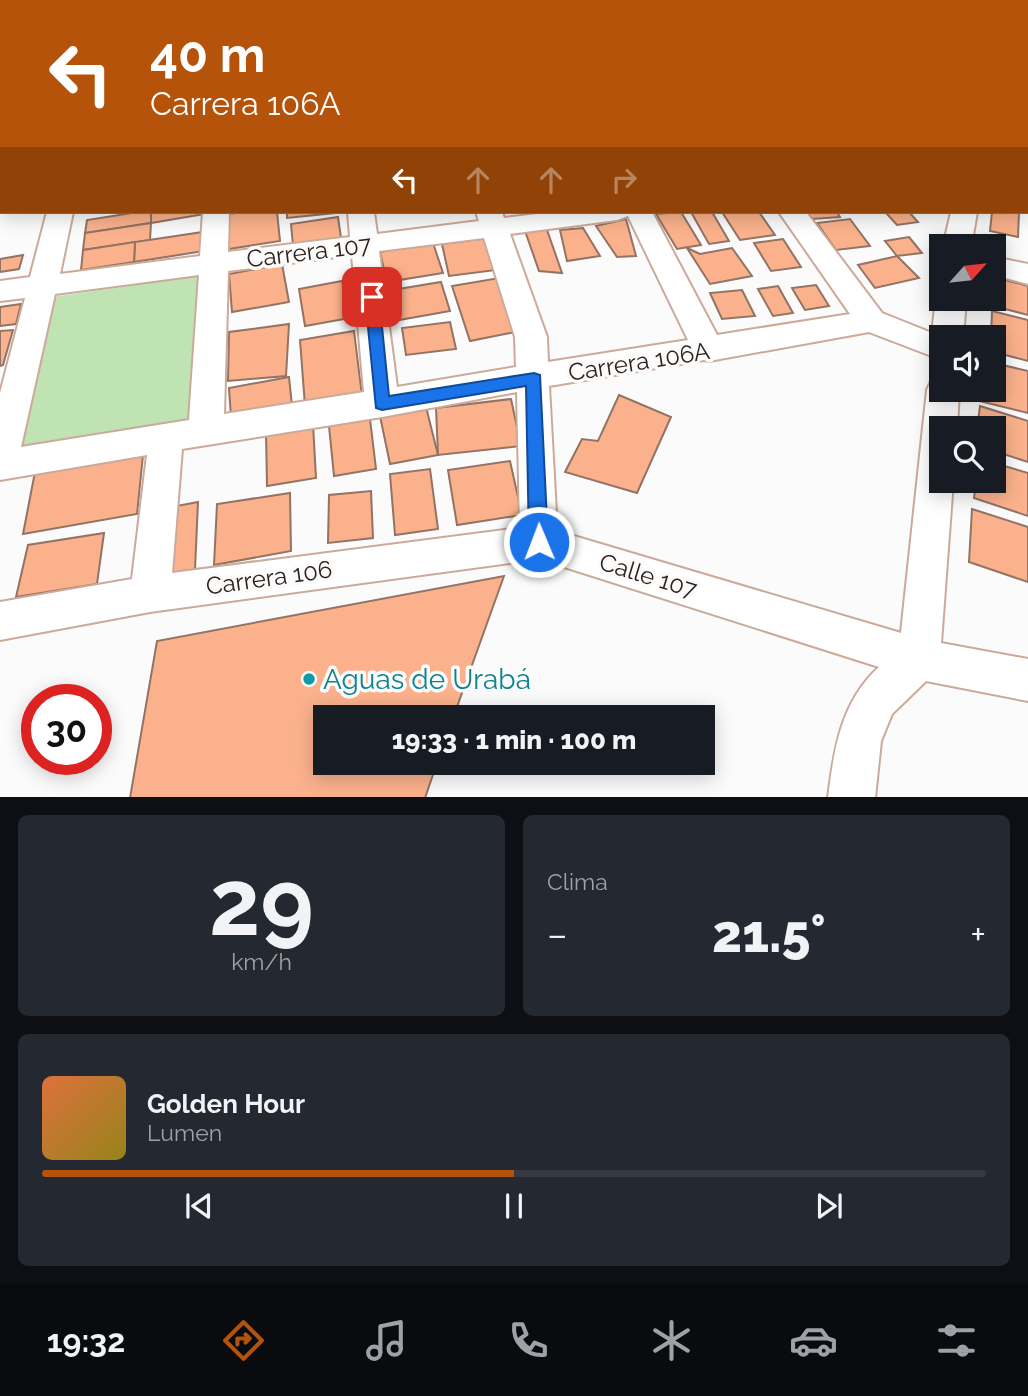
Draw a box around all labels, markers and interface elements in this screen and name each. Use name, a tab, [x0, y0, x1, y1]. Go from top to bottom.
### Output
text: 40 m	[150, 26, 265, 83]
icon: left	[35, 28, 126, 119]
text: Carrera 106A	[150, 85, 341, 122]
icon: left	[386, 161, 424, 199]
icon: ahead	[459, 161, 497, 199]
icon: ahead	[532, 161, 570, 199]
icon: right	[605, 161, 643, 199]
street label: Carrera 107	[245, 229, 373, 274]
north arrow	[929, 234, 1006, 312]
map controls	[929, 234, 1006, 493]
pin	[342, 267, 402, 327]
icon: arrive	[353, 278, 391, 316]
button: sound	[929, 325, 1006, 402]
street label: Carrera 106A	[566, 336, 712, 387]
button: search	[929, 416, 1006, 493]
position arrow	[502, 505, 576, 579]
street label: Calle 107	[596, 547, 701, 604]
street label: Carrera 106	[204, 554, 334, 601]
place label: Aguas de Urabá	[323, 663, 531, 696]
marker: Aguas de Urabá	[301, 671, 317, 687]
speed limit sign: 30	[21, 684, 112, 775]
text: 19:33 · 1 min · 100 m	[392, 725, 636, 755]
text: 29	[209, 849, 314, 956]
text: Clima	[547, 868, 608, 895]
text: 21.5°	[712, 903, 826, 964]
text: −	[547, 912, 567, 957]
text: +	[970, 912, 986, 957]
text: km/h	[231, 948, 292, 975]
text: Golden Hour	[147, 1089, 305, 1119]
text: Lumen	[147, 1119, 222, 1146]
icon: previous	[180, 1187, 218, 1225]
icon: pause	[495, 1187, 533, 1225]
icon: next	[810, 1187, 848, 1225]
icon: directions	[219, 1316, 268, 1365]
icon: music	[362, 1316, 411, 1365]
icon: phone	[504, 1316, 553, 1365]
icon: climate	[647, 1316, 696, 1365]
icon: car	[789, 1316, 838, 1365]
icon: filters	[932, 1316, 981, 1365]
text: 19:32	[47, 1322, 125, 1359]

